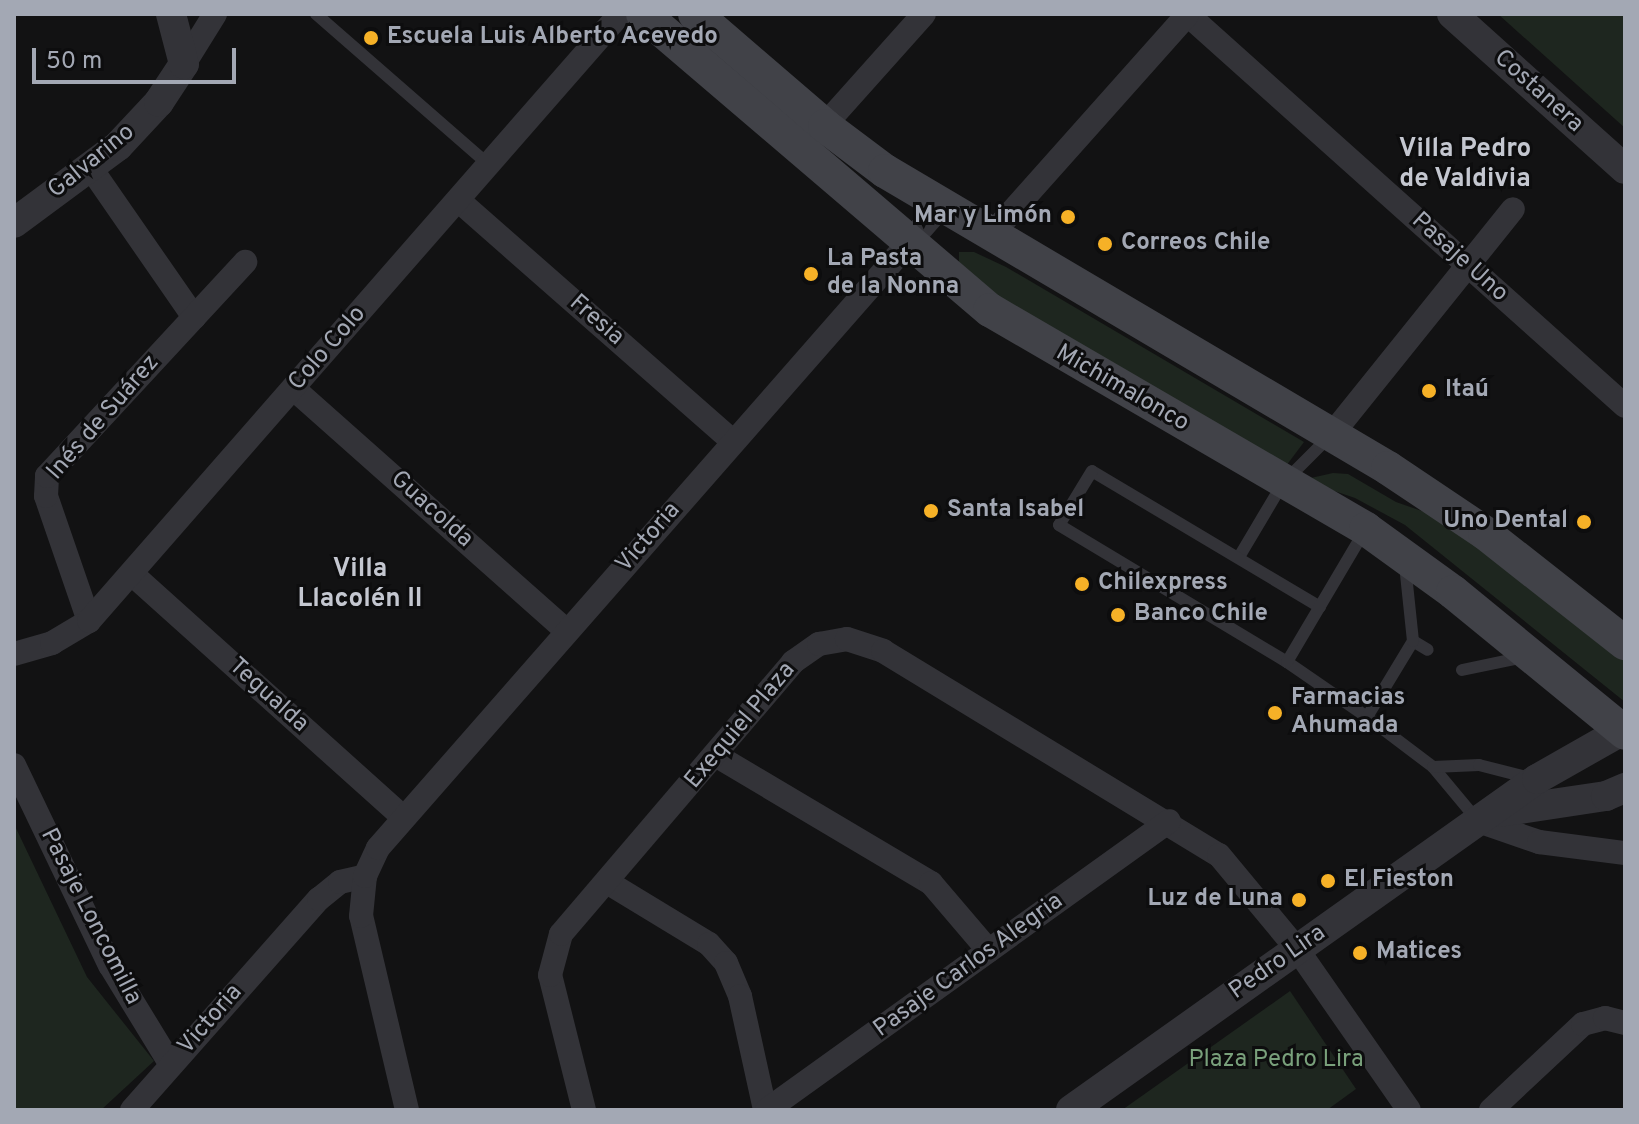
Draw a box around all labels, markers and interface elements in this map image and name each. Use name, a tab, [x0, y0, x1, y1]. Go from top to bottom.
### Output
place label: Escuela Luis Alberto Acevedo	[387, 24, 720, 52]
marker: Escuela Luis Alberto Acevedo	[362, 29, 380, 47]
scale bar	[36, 32, 240, 82]
street label: Costanera	[1487, 44, 1589, 140]
text: 50 m	[46, 47, 102, 77]
street label: Galvarino	[43, 118, 141, 206]
district label: Villa Pedro de Valdivia	[1399, 134, 1531, 196]
place label: Mar y Limón	[914, 203, 1052, 231]
street label: Pasaje Uno	[1405, 207, 1513, 309]
marker: Mar y Limón	[1059, 208, 1077, 226]
place label: Correos Chile	[1121, 230, 1270, 258]
marker: Correos Chile	[1096, 235, 1114, 253]
place label: La Pasta de la Nonna	[827, 246, 959, 302]
marker: La Pasta de la Nonna	[802, 265, 820, 283]
street label: Fresia	[563, 289, 629, 353]
street label: Colo Colo	[283, 301, 373, 397]
street label: Michimalonco	[1050, 339, 1194, 439]
street label: Inés de Suárez	[42, 349, 166, 487]
place label: Itaú	[1445, 377, 1489, 405]
marker: Itaú	[1420, 382, 1438, 400]
street label: Guacolda	[384, 465, 478, 555]
street label: Victoria	[611, 497, 687, 579]
place label: Santa Isabel	[947, 497, 1084, 525]
marker: Santa Isabel	[922, 502, 940, 520]
place label: Uno Dental	[1443, 508, 1568, 536]
marker: Uno Dental	[1575, 513, 1593, 531]
district label: Villa Llacolén II	[298, 554, 422, 616]
place label: Chilexpress	[1098, 570, 1228, 598]
marker: Chilexpress	[1073, 575, 1091, 593]
place label: Banco Chile	[1134, 601, 1268, 629]
marker: Banco Chile	[1109, 606, 1127, 624]
street label: Tegualda	[222, 653, 314, 739]
street label: Exequiel Plaza	[680, 657, 802, 795]
place label: Farmacias Ahumada	[1291, 685, 1405, 741]
marker: Farmacias Ahumada	[1266, 704, 1284, 722]
street label: Pasaje Loncomilla	[33, 824, 147, 1010]
place label: El Fieston	[1344, 867, 1454, 895]
marker: El Fieston	[1319, 872, 1337, 890]
place label: Luz de Luna	[1148, 886, 1283, 914]
street label: Pasaje Carlos Alegria	[868, 887, 1070, 1045]
marker: Luz de Luna	[1290, 891, 1308, 909]
street label: Pedro Lira	[1224, 919, 1332, 1007]
place label: Matices	[1376, 939, 1462, 967]
marker: Matices	[1351, 944, 1369, 962]
street label: Victoria	[173, 979, 249, 1061]
park label: Plaza Pedro Lira	[1188, 1047, 1364, 1075]

